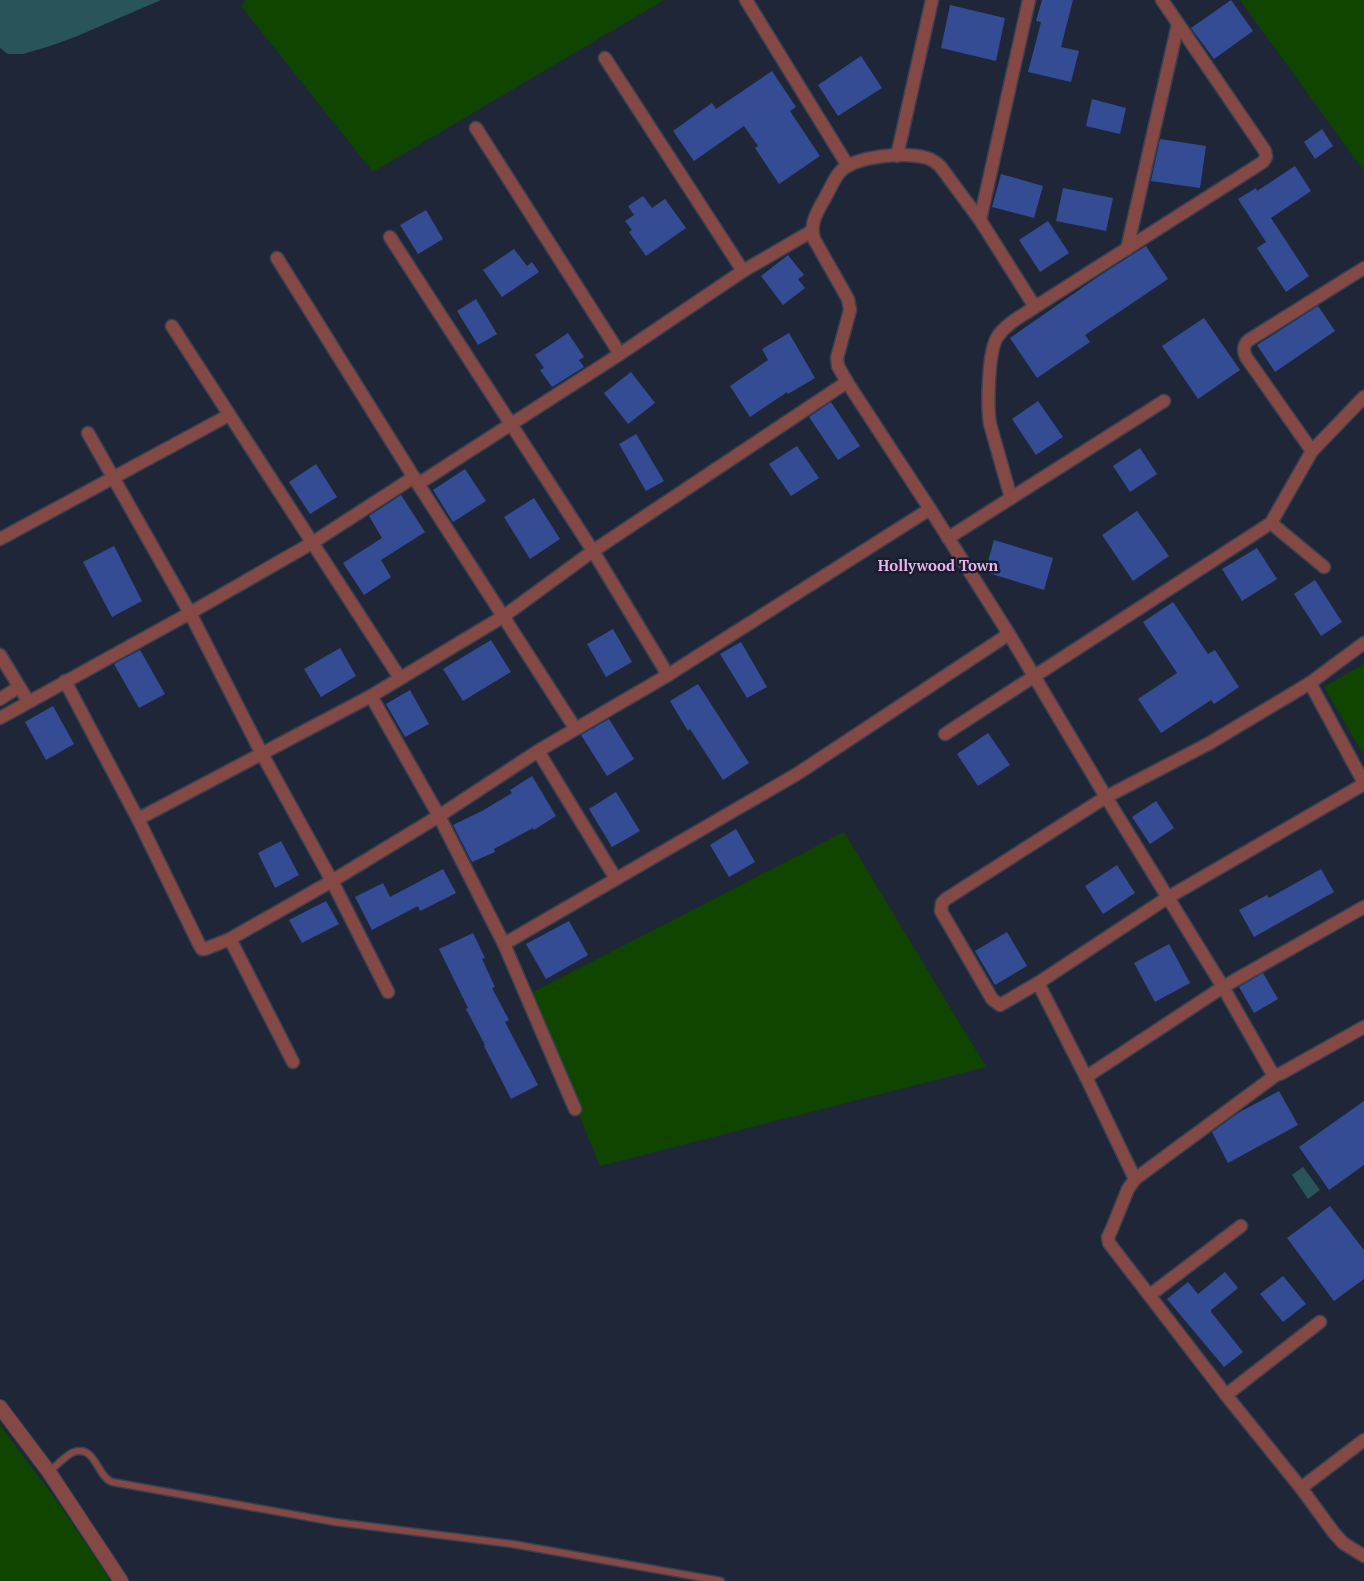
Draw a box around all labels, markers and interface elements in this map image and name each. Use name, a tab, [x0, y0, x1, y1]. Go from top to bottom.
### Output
district label: Hollywood Town	[878, 555, 999, 575]

